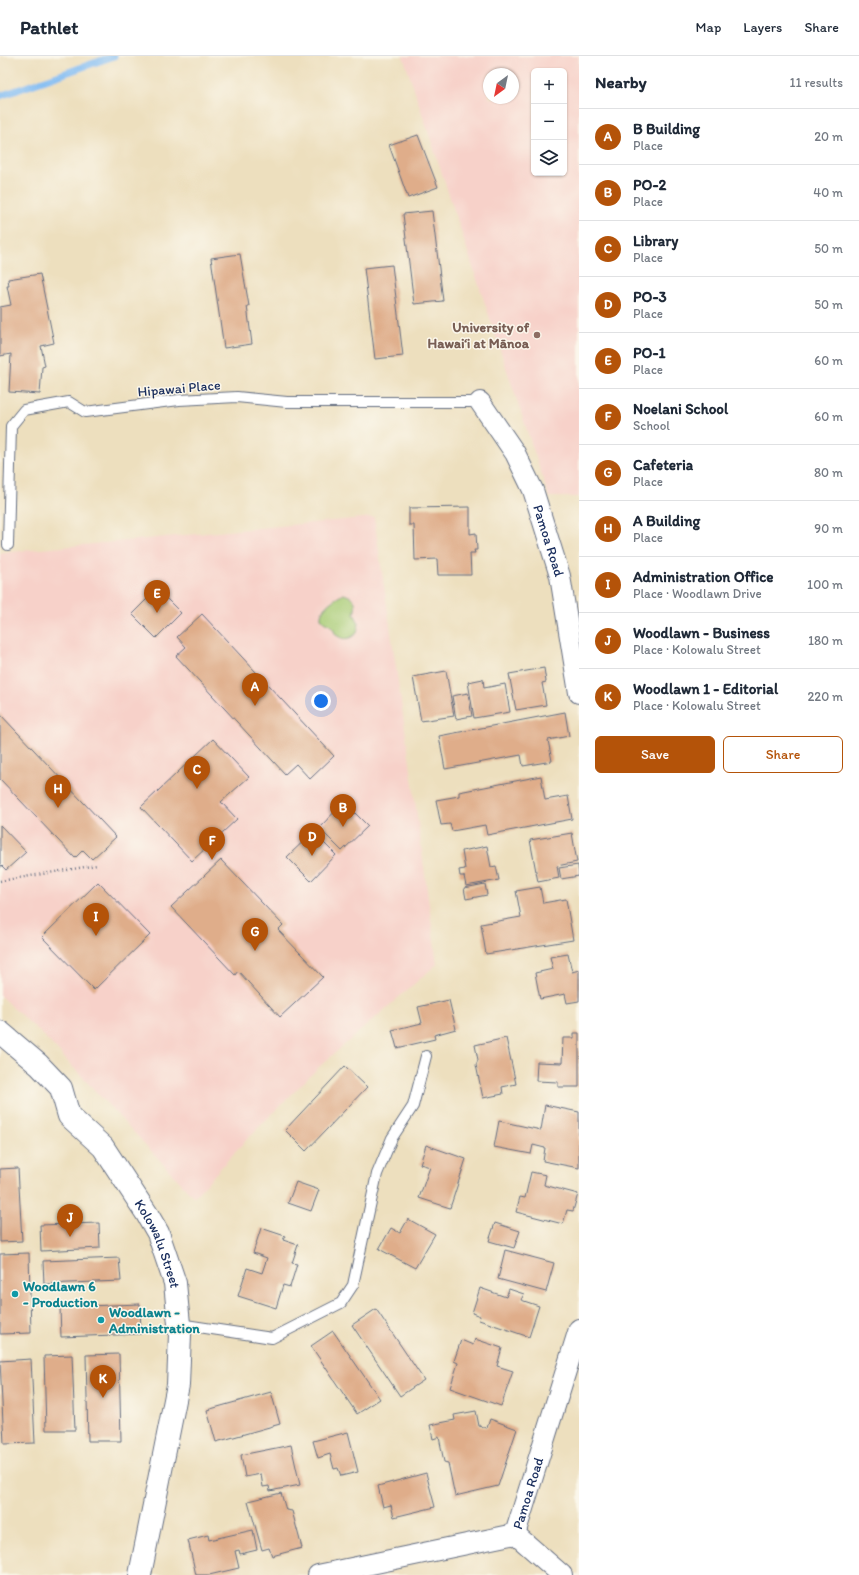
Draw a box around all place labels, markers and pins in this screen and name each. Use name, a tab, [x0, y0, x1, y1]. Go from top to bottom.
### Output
place label: University of Hawaiʻi at Mānoa	[428, 319, 530, 352]
marker: University of Hawaiʻi at Mānoa	[532, 330, 542, 340]
pin: E	[144, 580, 170, 613]
pin: A	[242, 673, 268, 706]
pin: C	[184, 756, 210, 789]
pin: H	[45, 775, 71, 808]
pin: B	[330, 794, 356, 827]
pin: D	[299, 823, 325, 856]
pin: F	[199, 827, 225, 860]
pin: I	[83, 903, 109, 936]
pin: G	[242, 918, 268, 951]
pin: J	[57, 1204, 83, 1237]
place label: Woodlawn 6 - Production	[23, 1278, 98, 1311]
marker: Woodlawn 6 - Production	[10, 1289, 20, 1299]
place label: Woodlawn - Administration	[108, 1304, 200, 1337]
marker: Woodlawn - Administration	[96, 1315, 106, 1325]
pin: K	[90, 1365, 116, 1398]

